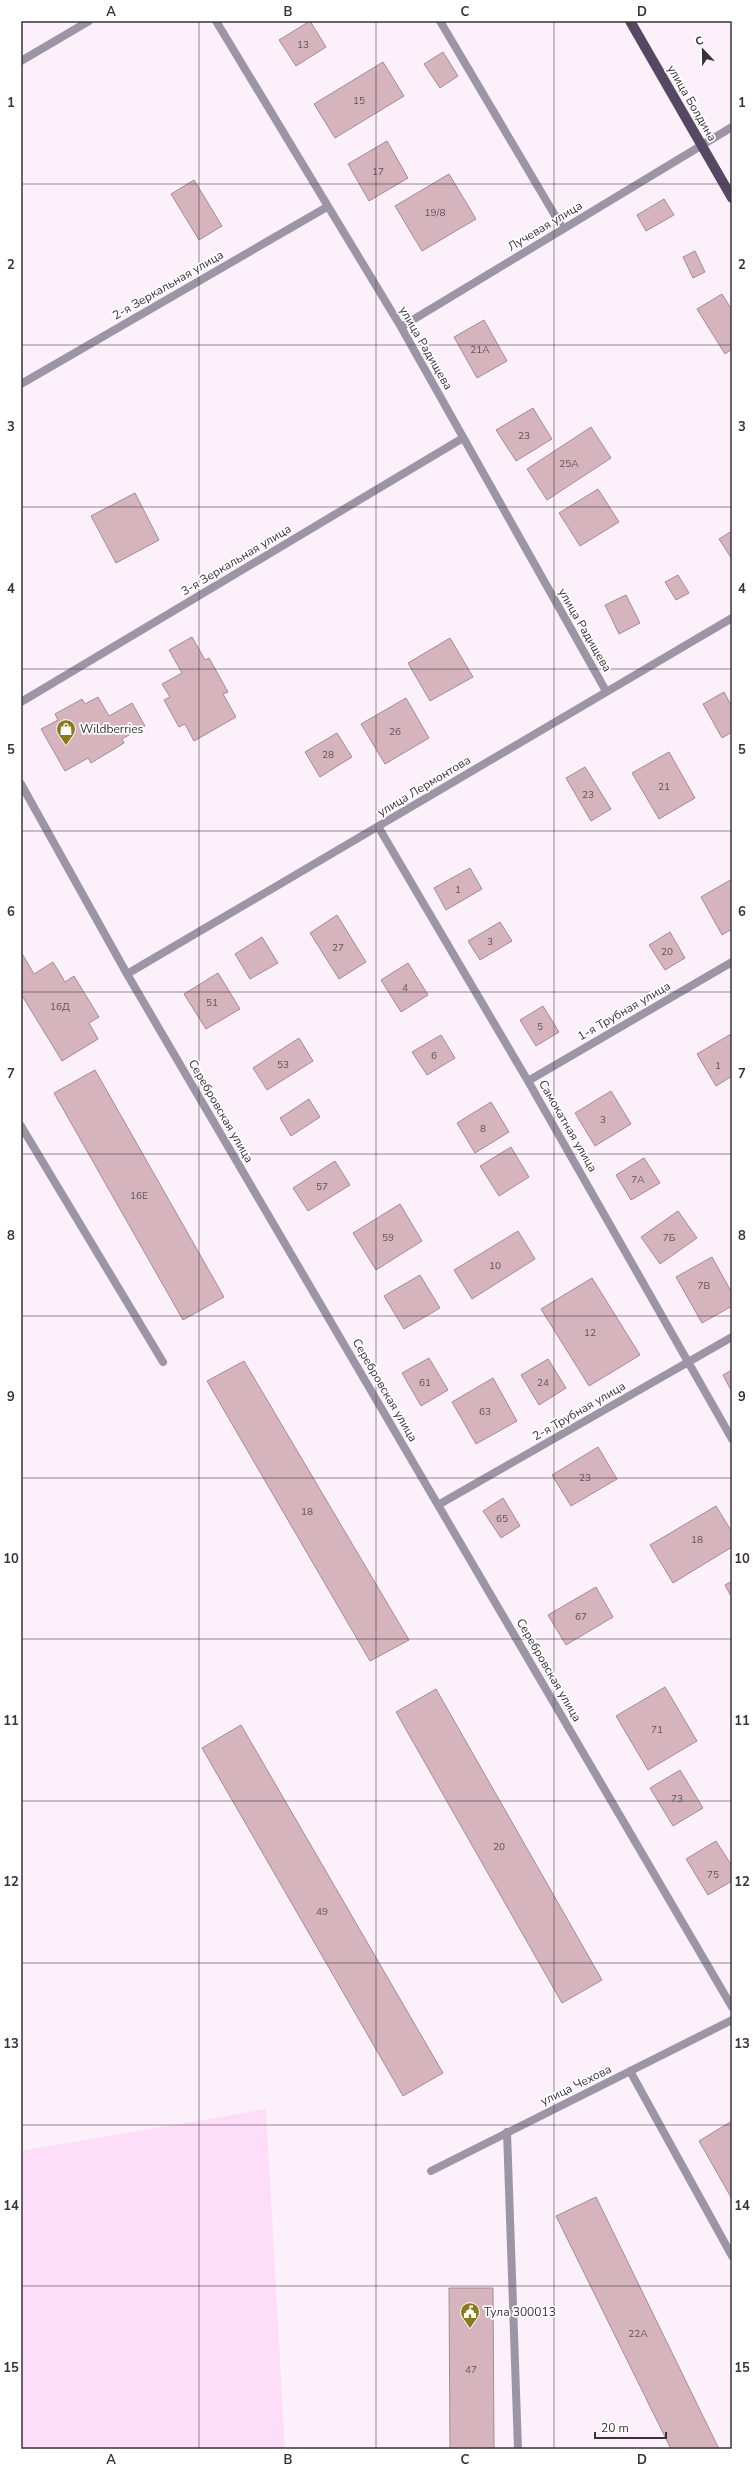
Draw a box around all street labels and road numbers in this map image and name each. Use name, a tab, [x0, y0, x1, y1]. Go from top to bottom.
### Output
street label: улица Болдина	[664, 62, 720, 144]
street label: Лучевая улица	[505, 197, 585, 255]
street label: 2-я Зеркальная улица	[110, 247, 226, 323]
street label: улица Радищева	[396, 303, 456, 393]
street label: 3-я Зеркальная улица	[178, 521, 294, 599]
street label: улица Радищева	[555, 585, 615, 675]
street label: улица Лермонтова	[374, 752, 474, 820]
street label: 1-я Трубная улица	[575, 978, 673, 1044]
street label: Серебровская улица	[185, 1056, 257, 1166]
street label: Самокатная улица	[535, 1077, 601, 1175]
street label: Серебровская улица	[349, 1335, 421, 1445]
street label: 2-я Трубная улица	[530, 1378, 628, 1444]
street label: Серебровская улица	[513, 1615, 585, 1725]
street label: улица Чехова	[538, 2061, 614, 2109]

